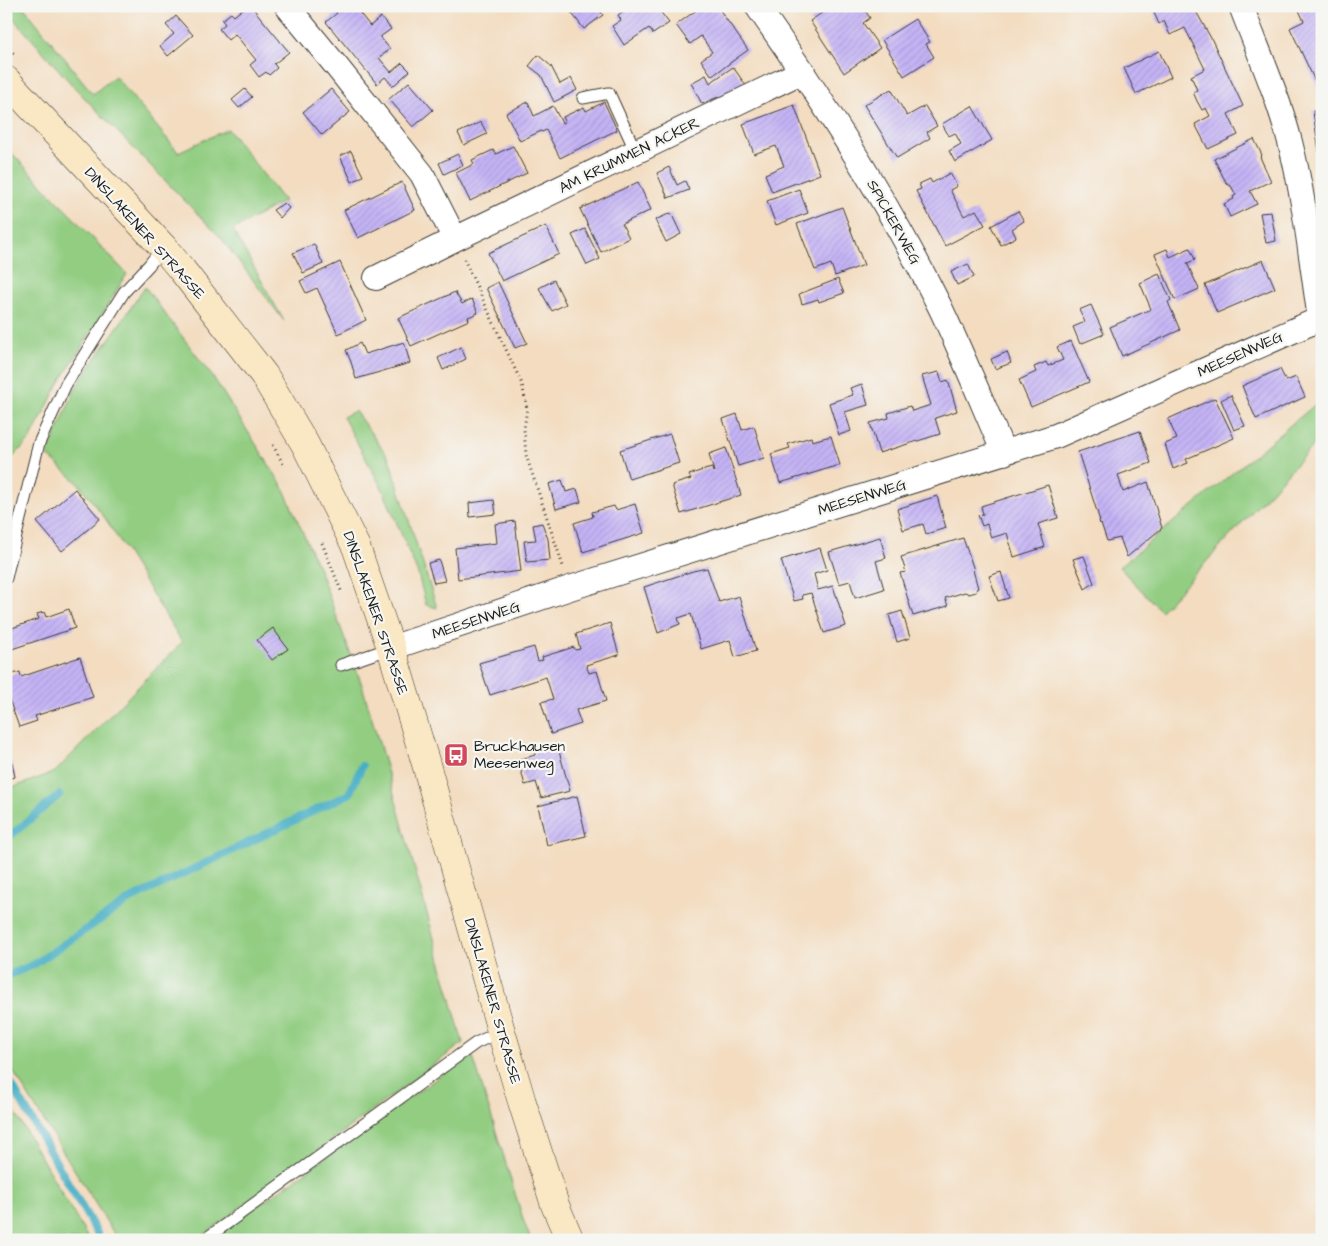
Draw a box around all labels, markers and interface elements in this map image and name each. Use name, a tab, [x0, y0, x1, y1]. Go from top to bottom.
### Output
street label: AM KRUMMEN ACKER	[555, 112, 703, 199]
street label: DINSLAKENER STRASSE	[79, 163, 210, 304]
street label: SPICKERWEG	[862, 176, 926, 269]
street label: MEESENWEG	[1194, 326, 1287, 383]
street label: MEESENWEG	[815, 474, 910, 521]
street label: DINSLAKENER STRASSE	[338, 529, 413, 698]
street label: MEESENWEG	[429, 596, 523, 645]
place label: Bruckhausen Meesenweg	[474, 736, 566, 775]
bus stop icon: Bruckhausen Meesenweg	[443, 742, 469, 768]
street label: DINSLAKENER STRASSE	[459, 916, 526, 1087]

